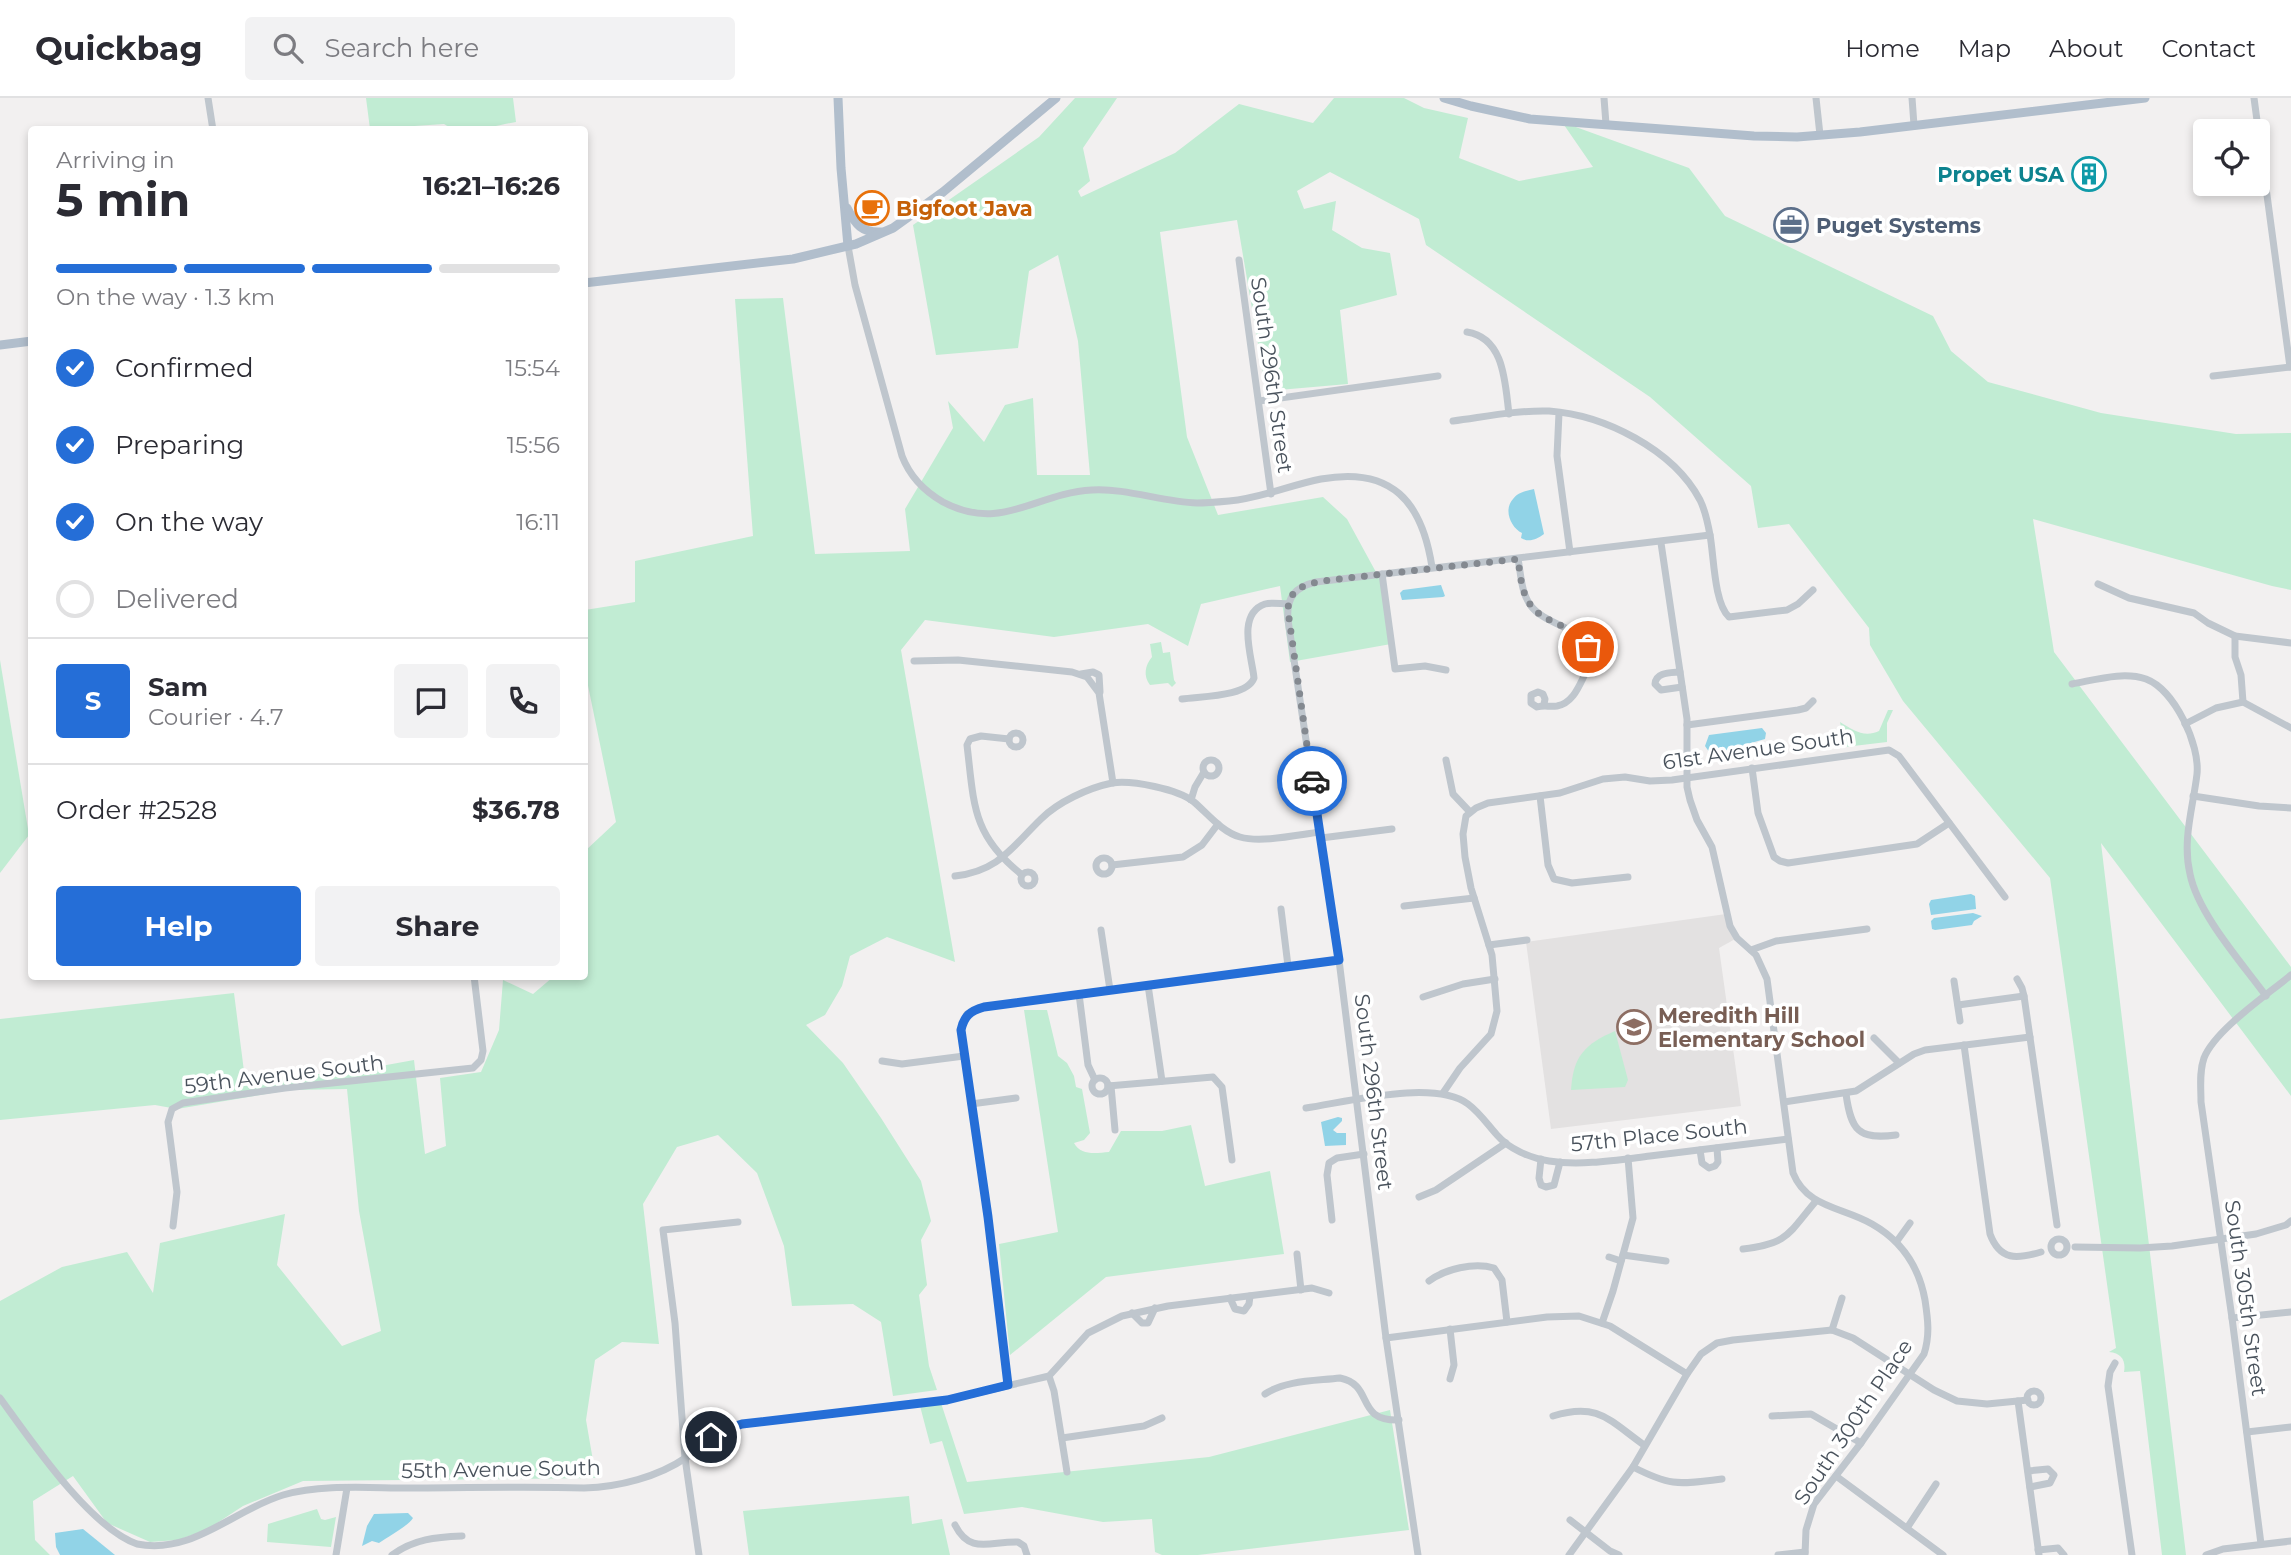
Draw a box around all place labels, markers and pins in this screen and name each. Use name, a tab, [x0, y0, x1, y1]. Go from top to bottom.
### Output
building icon: Propet USA	[2070, 155, 2108, 193]
place label: Propet USA	[1937, 162, 2065, 187]
cafe icon: Bigfoot Java	[853, 189, 891, 227]
place label: Bigfoot Java	[896, 196, 1033, 221]
office icon: Puget Systems	[1772, 206, 1810, 244]
place label: Puget Systems	[1816, 213, 1981, 238]
pin	[1558, 617, 1618, 677]
place label: Meredith Hill Elementary School	[1658, 1003, 1865, 1052]
school or university icon: Meredith Hill Elementary School	[1615, 1008, 1653, 1046]
pin	[681, 1407, 741, 1467]

